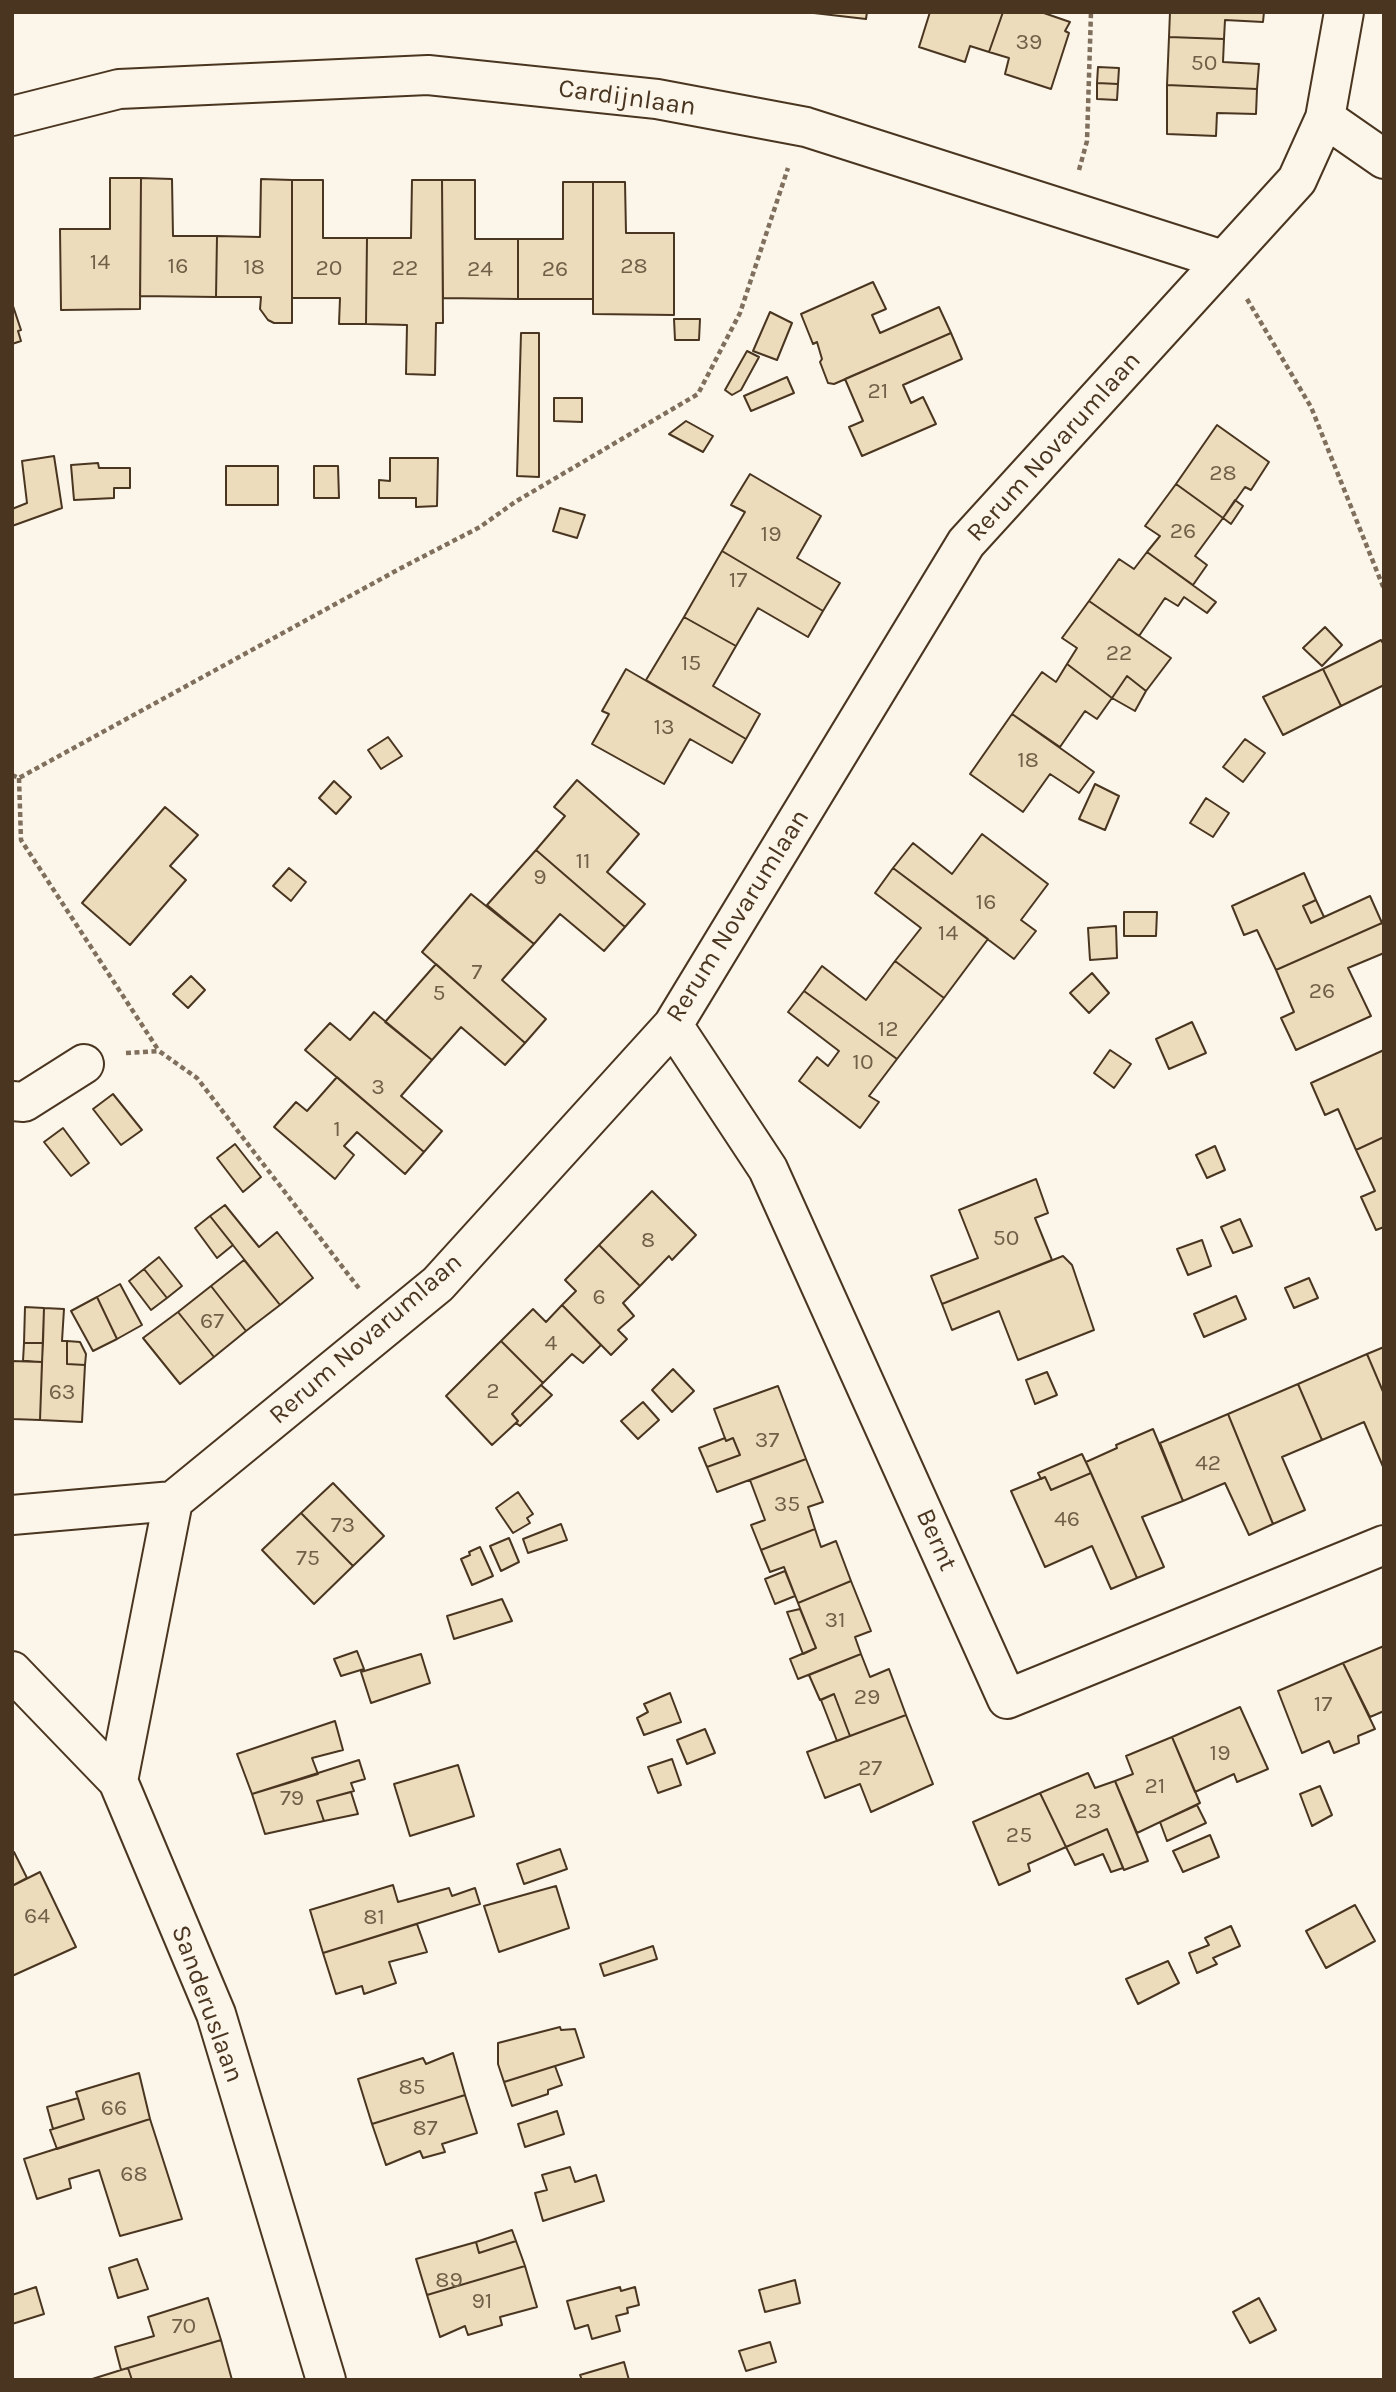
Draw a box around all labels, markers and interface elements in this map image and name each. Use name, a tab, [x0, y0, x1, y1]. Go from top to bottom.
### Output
house number: 39	[1016, 28, 1042, 56]
house number: 50	[1191, 49, 1217, 77]
street label: Cardijnlaan	[556, 73, 698, 123]
house number: 14	[90, 248, 110, 276]
house number: 16	[168, 252, 188, 280]
house number: 28	[620, 252, 648, 280]
house number: 18	[243, 253, 265, 281]
house number: 20	[316, 254, 342, 282]
house number: 22	[392, 254, 418, 282]
house number: 24	[467, 255, 493, 283]
house number: 26	[542, 255, 568, 283]
street label: Rerum Novarumlaan	[960, 345, 1148, 549]
house number: 21	[868, 377, 888, 405]
house number: 28	[1209, 459, 1237, 487]
house number: 26	[1170, 517, 1196, 545]
house number: 19	[761, 520, 781, 548]
house number: 17	[729, 566, 747, 594]
house number: 22	[1106, 639, 1132, 667]
house number: 15	[681, 649, 701, 677]
house number: 13	[653, 713, 675, 741]
house number: 18	[1017, 746, 1039, 774]
street label: Rerum Novarumlaan	[660, 804, 816, 1028]
house number: 11	[575, 847, 591, 875]
house number: 9	[533, 863, 547, 891]
house number: 16	[976, 888, 996, 916]
house number: 14	[938, 919, 958, 947]
house number: 7	[472, 958, 482, 986]
house number: 26	[1309, 977, 1335, 1005]
house number: 5	[433, 979, 445, 1007]
house number: 12	[878, 1015, 898, 1043]
house number: 10	[852, 1048, 874, 1076]
house number: 3	[371, 1073, 385, 1101]
house number: 1	[333, 1115, 341, 1143]
house number: 50	[993, 1224, 1019, 1252]
house number: 8	[641, 1226, 655, 1254]
street label: Rerum Novarumlaan	[263, 1247, 469, 1431]
house number: 6	[592, 1283, 606, 1311]
house number: 67	[200, 1307, 224, 1335]
house number: 4	[545, 1329, 557, 1357]
house number: 2	[486, 1377, 500, 1405]
house number: 63	[49, 1378, 75, 1406]
house number: 37	[755, 1426, 779, 1454]
house number: 42	[1195, 1449, 1221, 1477]
house number: 35	[774, 1490, 800, 1518]
street label: Bernt	[909, 1504, 963, 1576]
house number: 46	[1054, 1505, 1080, 1533]
house number: 73	[331, 1511, 355, 1539]
house number: 75	[296, 1544, 320, 1572]
house number: 31	[824, 1606, 846, 1634]
house number: 29	[854, 1683, 880, 1711]
house number: 17	[1314, 1690, 1332, 1718]
house number: 19	[1210, 1739, 1230, 1767]
house number: 27	[858, 1754, 882, 1782]
house number: 21	[1145, 1772, 1165, 1800]
house number: 79	[280, 1784, 304, 1812]
house number: 23	[1075, 1797, 1101, 1825]
house number: 25	[1006, 1821, 1032, 1849]
house number: 64	[24, 1902, 50, 1930]
house number: 81	[363, 1903, 385, 1931]
street label: Sanderuslaan	[164, 1921, 250, 2087]
house number: 85	[398, 2073, 426, 2101]
house number: 66	[101, 2094, 127, 2122]
house number: 87	[413, 2114, 437, 2142]
house number: 68	[120, 2160, 148, 2188]
house number: 89	[435, 2266, 463, 2294]
house number: 91	[472, 2287, 492, 2315]
house number: 70	[172, 2312, 196, 2340]

